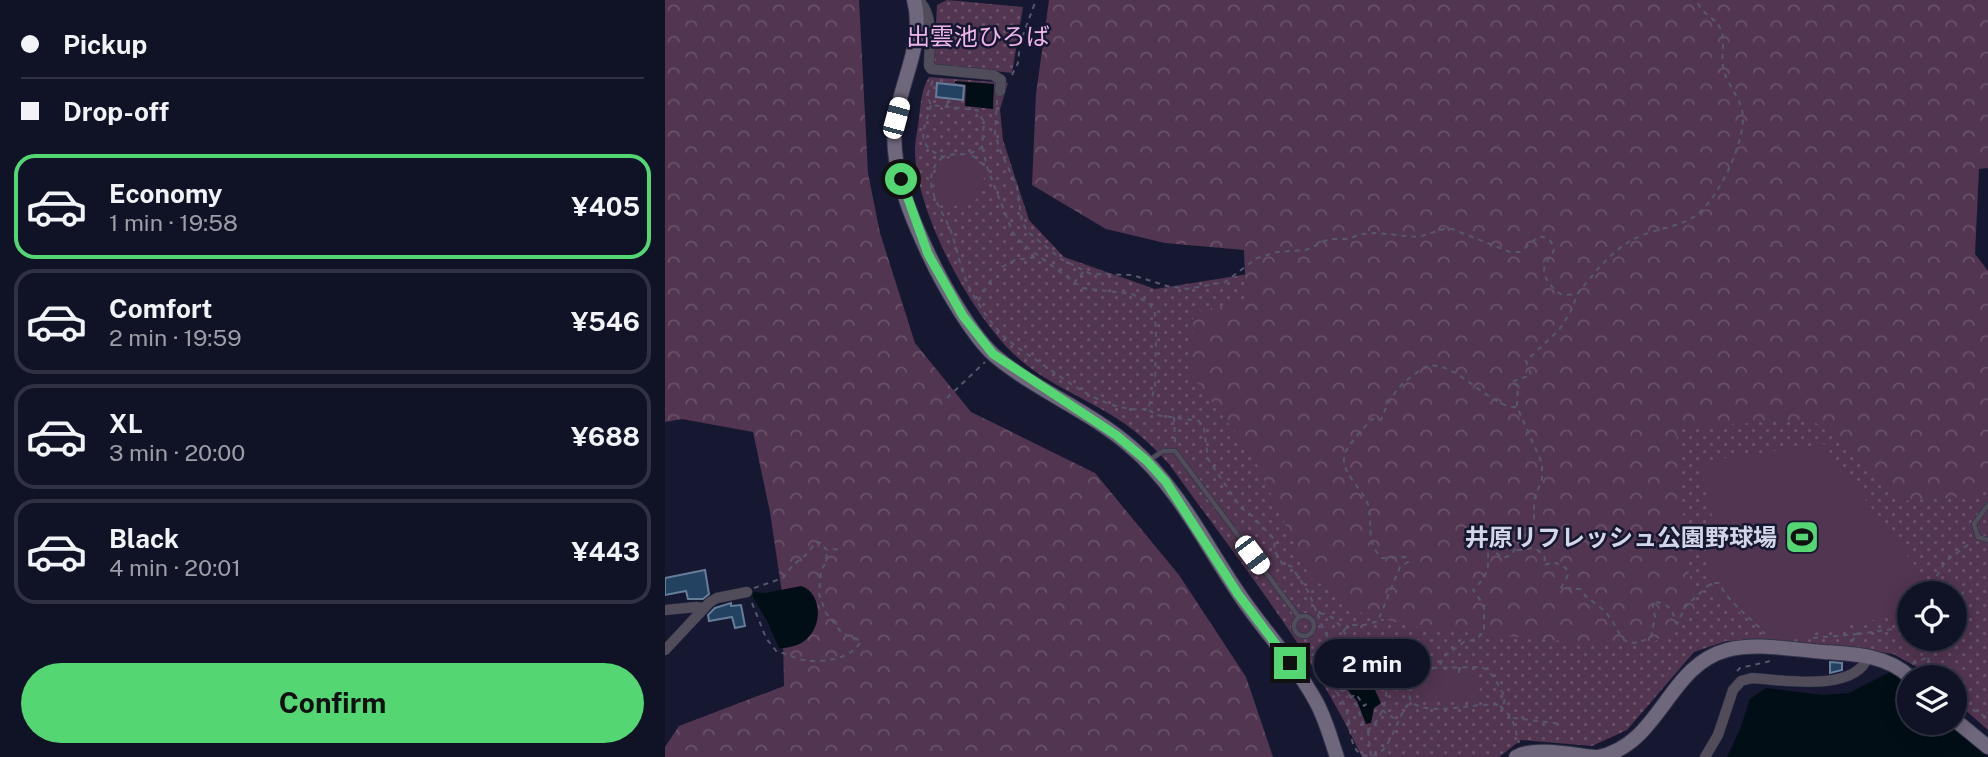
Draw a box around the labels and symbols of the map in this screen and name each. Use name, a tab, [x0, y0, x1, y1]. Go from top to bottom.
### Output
park label: 出雲池ひろば	[906, 22, 1050, 50]
car	[881, 95, 912, 141]
route start	[885, 163, 917, 195]
sports icon: 井原リフレッシュ公園野球場	[1783, 518, 1821, 556]
place label: 井原リフレッシュ公園野球場	[1465, 523, 1777, 551]
car	[1231, 532, 1274, 578]
callout: 2 min	[1315, 638, 1430, 688]
route end	[1274, 647, 1306, 679]

